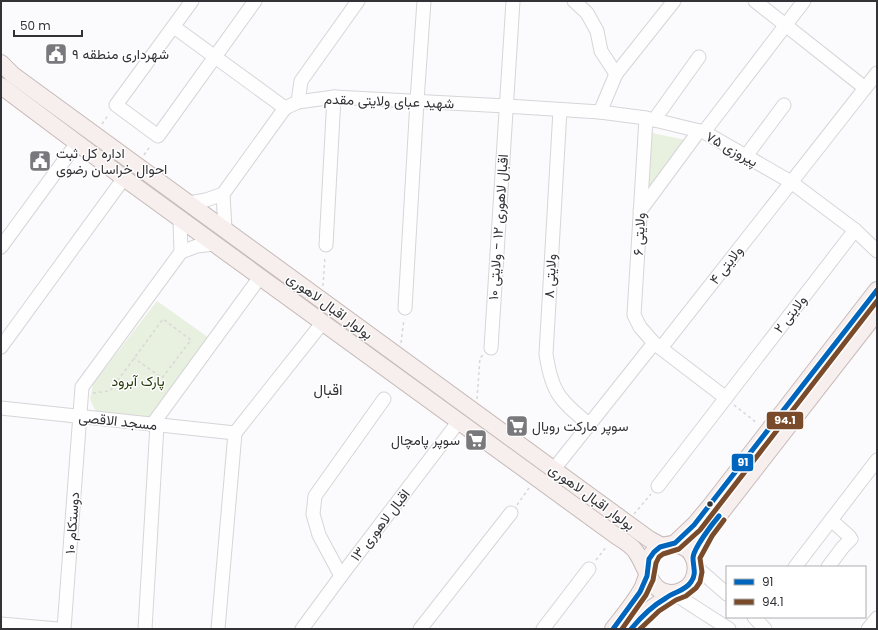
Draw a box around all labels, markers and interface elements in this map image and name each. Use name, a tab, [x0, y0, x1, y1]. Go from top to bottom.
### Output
scale bar	[14, 12, 82, 38]
text: 50 m	[20, 17, 51, 34]
public building icon: شهرداری منطقه ۹	[43, 41, 69, 67]
place label: شهرداری منطقه ۹	[72, 44, 169, 64]
street label: شهید عبای ولایتی مقدم	[324, 89, 454, 113]
street label: پیروزی ۷۵	[702, 126, 762, 172]
place label: اداره کل ثبت احوال خراسان رضوی	[56, 143, 167, 179]
public building icon: اداره کل ثبت احوال خراسان رضوی	[27, 148, 53, 174]
street label: اقبال لاهوری ۱۲ - ولایتی ۱۰	[483, 153, 513, 301]
street label: ولایتی ۶	[628, 212, 650, 256]
street label: ولایتی ۴	[704, 241, 748, 289]
street label: ولایتی ۸	[539, 253, 561, 299]
street label: بولوار اقبال لاهوری	[283, 268, 377, 344]
street label: ولایتی ۲	[769, 291, 811, 337]
park label: پارک آبرود	[111, 371, 165, 391]
district label: اقبال	[313, 379, 343, 400]
street label: مسجد الاقصی	[78, 407, 158, 435]
line badge: 94.1	[766, 411, 804, 430]
text: 94.1	[774, 412, 796, 428]
supermarket icon: سوپر مارکت رویال	[504, 413, 530, 439]
place label: سوپر مارکت رویال	[532, 416, 629, 436]
supermarket icon: سوپر‌ پامچال	[463, 427, 489, 453]
place label: سوپر‌ پامچال	[391, 430, 460, 450]
line badge: 91	[731, 453, 754, 472]
text: 91	[738, 454, 748, 470]
street label: بولوار اقبال لاهوری	[545, 459, 639, 535]
street label: اقبال لاهوری ۱۳	[346, 485, 414, 565]
street label: دوستکام ۱۰	[60, 491, 84, 555]
unlabelled marker	[705, 499, 715, 509]
legend	[726, 566, 866, 618]
text: 91	[762, 573, 773, 590]
text: 94.1	[762, 593, 783, 610]

